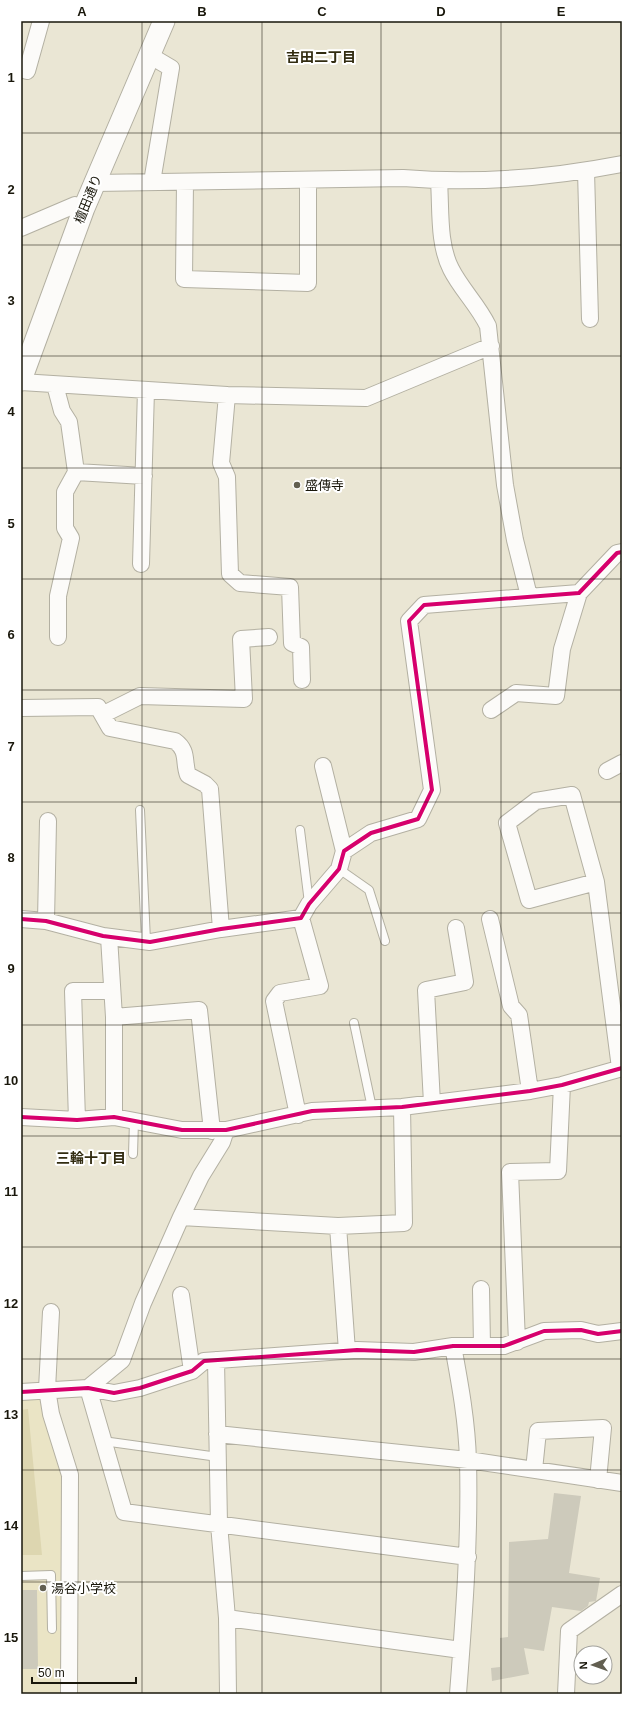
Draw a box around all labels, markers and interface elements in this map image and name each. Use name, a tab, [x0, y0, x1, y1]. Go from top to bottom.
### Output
text: A	[77, 4, 87, 19]
text: B	[197, 4, 207, 19]
text: C	[317, 4, 327, 19]
text: D	[436, 4, 446, 19]
text: E	[557, 4, 566, 19]
district label: 吉田二丁目	[286, 49, 356, 65]
text: 1	[7, 70, 15, 85]
street label: 檀田通り	[71, 172, 105, 226]
text: 2	[7, 182, 15, 197]
text: 3	[7, 293, 15, 308]
text: 4	[7, 404, 15, 419]
place label: 盛傳寺	[305, 478, 344, 493]
marker: 盛傳寺	[292, 480, 302, 490]
text: 5	[7, 516, 15, 531]
text: 6	[7, 627, 15, 642]
text: 7	[7, 739, 15, 754]
text: 8	[7, 850, 15, 865]
text: 9	[7, 961, 15, 976]
text: 10	[4, 1073, 18, 1088]
district label: 三輪十丁目	[56, 1150, 126, 1166]
text: 11	[4, 1184, 18, 1199]
text: 12	[4, 1296, 18, 1311]
text: 13	[4, 1407, 18, 1422]
text: 14	[4, 1518, 19, 1533]
place label: 湯谷小学校	[51, 1581, 116, 1596]
marker: 湯谷小学校	[38, 1583, 48, 1593]
text: 15	[4, 1630, 18, 1645]
north arrow	[573, 1645, 613, 1685]
scale bar	[32, 1659, 136, 1685]
text: N	[577, 1661, 589, 1670]
text: 50 m	[38, 1666, 65, 1680]

